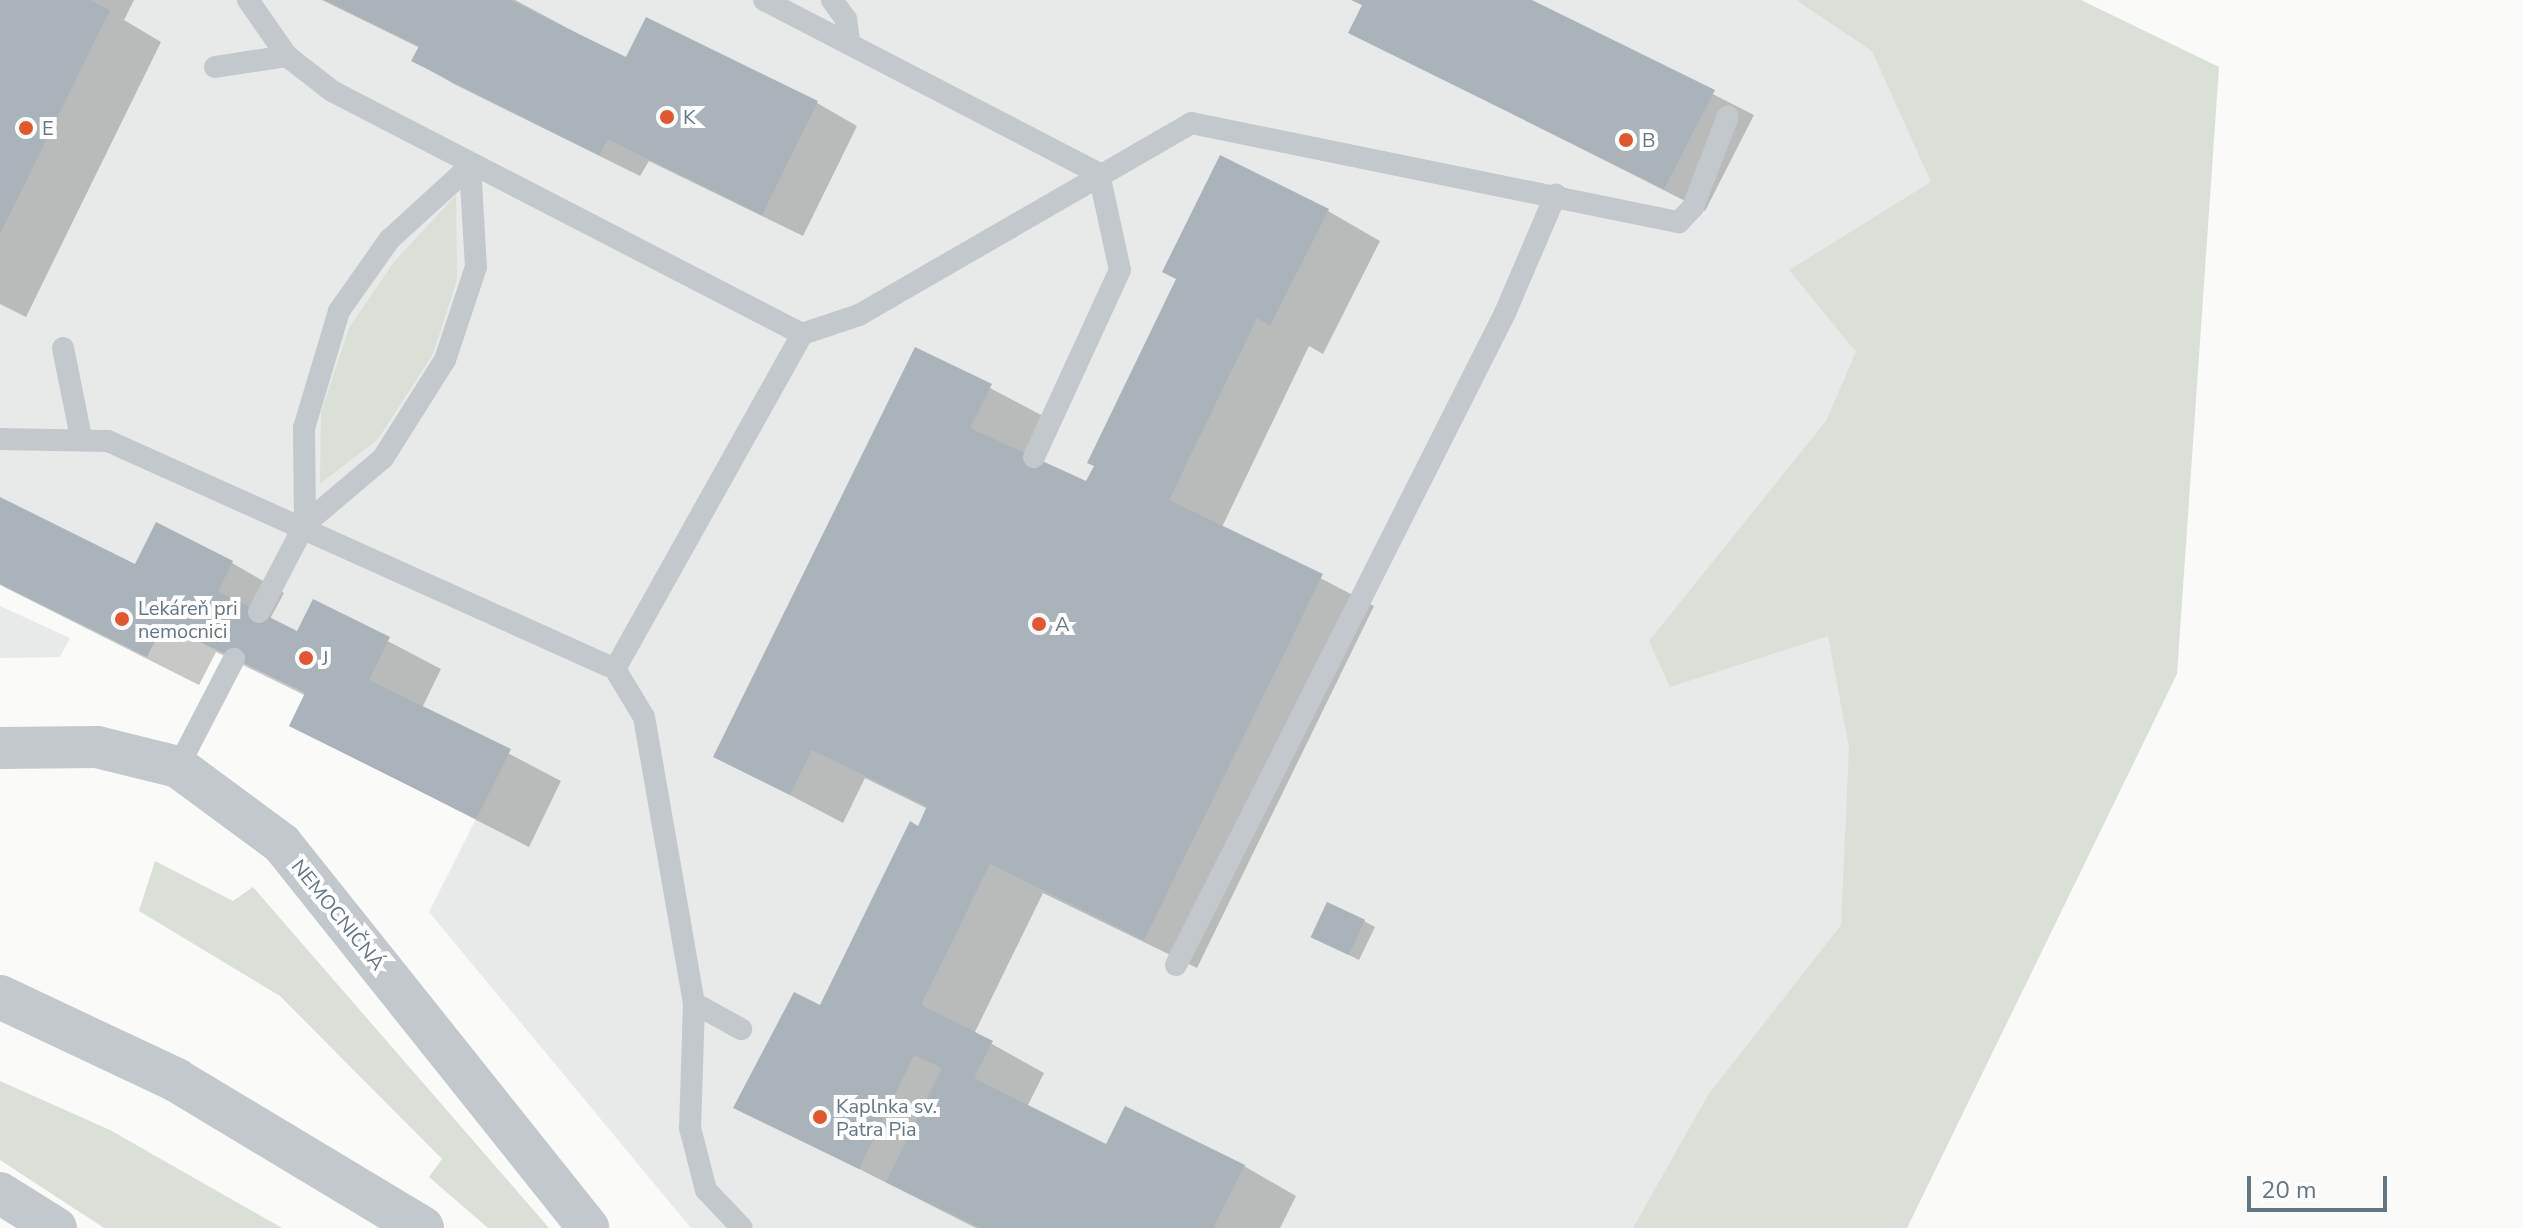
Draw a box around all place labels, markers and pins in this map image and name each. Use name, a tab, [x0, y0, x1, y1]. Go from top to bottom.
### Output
place label: K	[683, 105, 695, 129]
marker: K	[658, 108, 676, 126]
place label: E	[42, 116, 54, 140]
marker: E	[17, 119, 35, 137]
place label: B	[1642, 128, 1656, 152]
marker: B	[1617, 131, 1635, 149]
place label: Lekáreň pri nemocnici	[138, 596, 238, 643]
marker: Lekáreň pri nemocnici	[113, 610, 131, 628]
place label: A	[1055, 612, 1070, 636]
marker: A	[1030, 615, 1048, 633]
place label: J	[322, 646, 328, 670]
marker: J	[297, 649, 315, 667]
place label: Kaplnka sv. Patra Pia	[836, 1094, 937, 1141]
marker: Kaplnka sv. Patra Pia	[811, 1108, 829, 1126]

